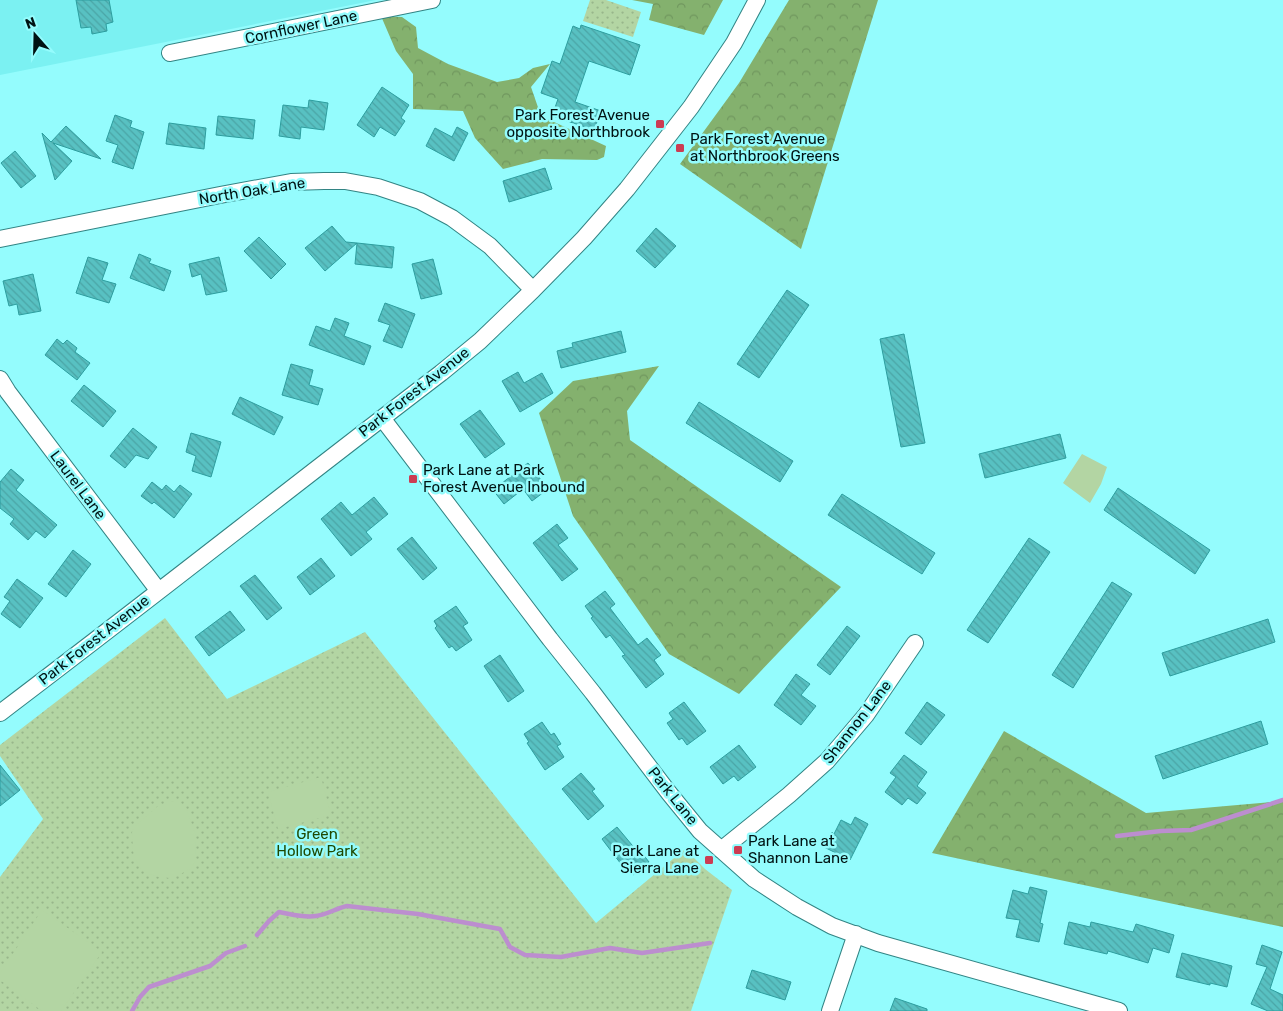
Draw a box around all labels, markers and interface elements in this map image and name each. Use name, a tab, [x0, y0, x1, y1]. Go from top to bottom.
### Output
street label: Cornflower Lane	[243, 6, 359, 48]
north arrow	[10, 10, 60, 60]
text: N	[23, 14, 38, 33]
place label: Park Forest Avenue opposite Northbrook	[507, 106, 650, 141]
marker: Park Forest Avenue opposite Northbrook	[654, 118, 666, 130]
place label: Park Forest Avenue at Northbrook Greens	[690, 130, 840, 165]
marker: Park Forest Avenue at Northbrook Greens	[674, 142, 686, 154]
street label: North Oak Lane	[198, 174, 306, 208]
street label: Park Forest Avenue	[355, 343, 473, 441]
street label: Laurel Lane	[46, 447, 110, 523]
place label: Park Lane at Park Forest Avenue Inbound	[423, 461, 585, 496]
marker: Park Lane at Park Forest Avenue Inbound	[407, 473, 419, 485]
street label: Park Forest Avenue	[35, 591, 153, 689]
street label: Shannon Lane	[819, 677, 895, 767]
street label: Park Lane	[644, 764, 702, 828]
park label: Green Hollow Park	[276, 825, 358, 860]
place label: Park Lane at Shannon Lane	[748, 832, 849, 867]
place label: Park Lane at Sierra Lane	[612, 842, 699, 877]
marker: Park Lane at Shannon Lane	[732, 844, 744, 856]
marker: Park Lane at Sierra Lane	[703, 854, 715, 866]

